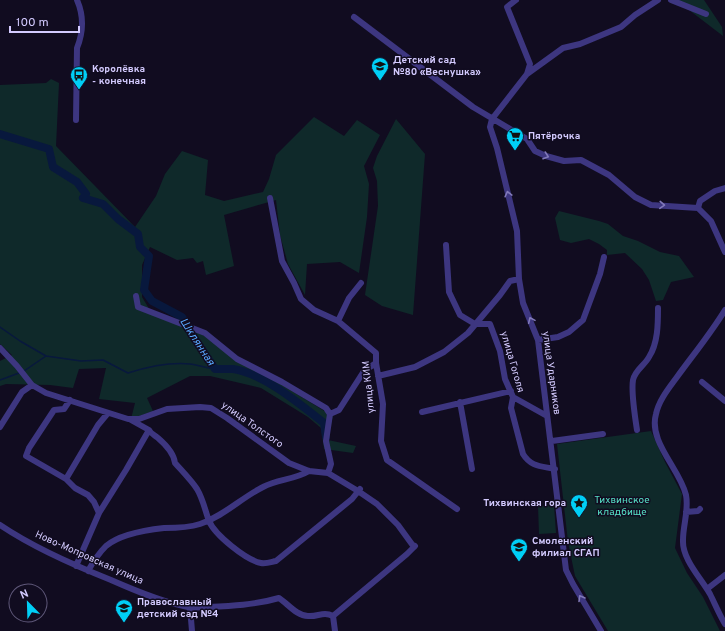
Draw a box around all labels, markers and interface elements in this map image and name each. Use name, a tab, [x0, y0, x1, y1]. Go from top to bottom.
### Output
scale bar	[10, 8, 79, 34]
text: 100 m	[16, 15, 49, 31]
place label: Детский сад №80 «Веснушка»	[393, 54, 481, 79]
school or university icon: Детский сад №80 «Веснушка»	[370, 56, 390, 81]
place label: Королёвка - конечная	[92, 63, 146, 88]
bus stop icon: Королёвка - конечная	[69, 65, 89, 90]
supermarket icon: Пятёрочка	[505, 126, 525, 151]
place label: Пятёрочка	[528, 130, 580, 143]
one-way arrow	[543, 151, 550, 159]
one-way arrow	[504, 190, 513, 197]
one-way arrow	[659, 201, 665, 210]
water label: Шклянная	[176, 315, 218, 369]
one-way arrow	[528, 317, 536, 325]
street label: улица Гоголя	[497, 330, 527, 394]
street label: улица Ударников	[539, 330, 563, 416]
street label: улица КИМ	[360, 360, 378, 414]
street label: улица Толстого	[219, 399, 286, 451]
place icon: Тихвинская гора	[569, 493, 589, 518]
park label: Тихвинское кладбище	[594, 494, 650, 519]
place label: Тихвинская гора	[483, 497, 566, 510]
street label: Ново-Мопровская улица	[33, 528, 145, 588]
place label: Смоленский филиал СГАП	[532, 535, 600, 560]
school or university icon: Смоленский филиал СГАП	[509, 537, 529, 562]
north arrow	[8, 583, 48, 623]
text: N	[18, 587, 31, 603]
one-way arrow	[578, 595, 586, 602]
place label: Православный детский сад №4	[137, 596, 218, 621]
school or university icon: Православный детский сад №4	[114, 598, 134, 623]

